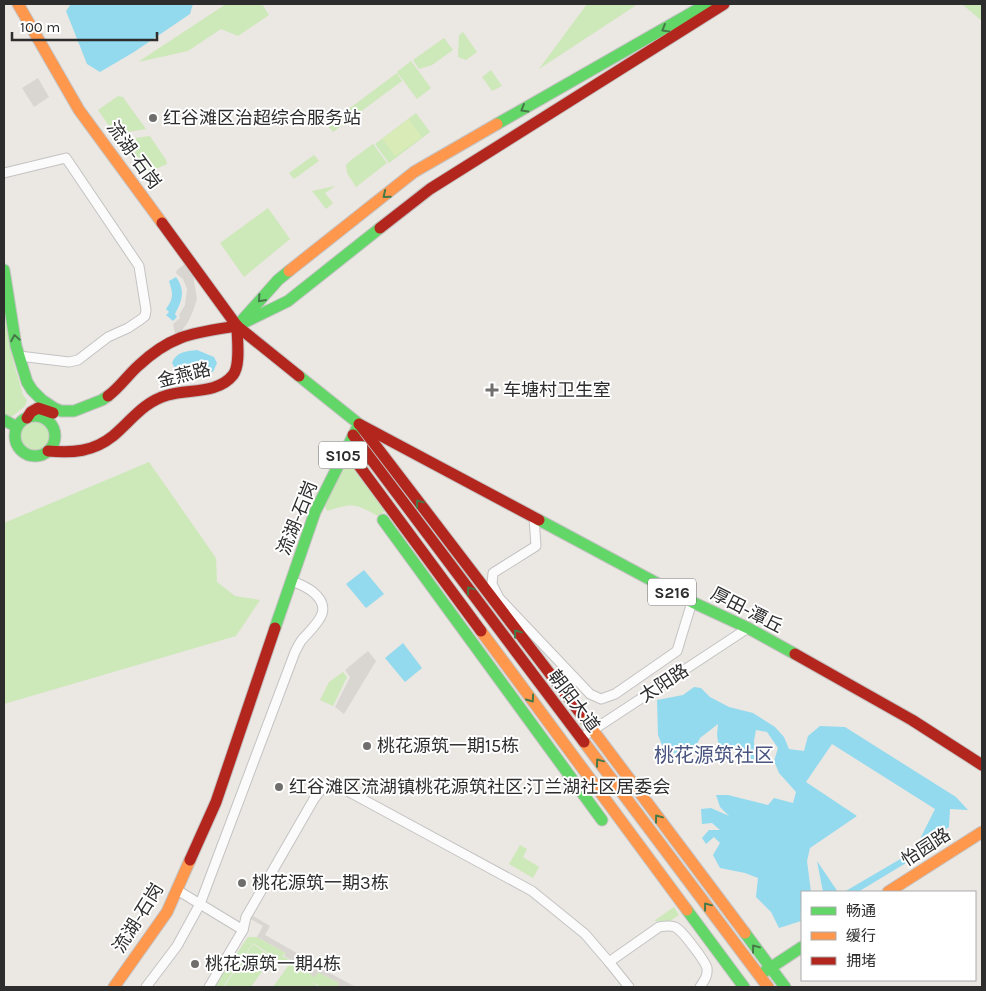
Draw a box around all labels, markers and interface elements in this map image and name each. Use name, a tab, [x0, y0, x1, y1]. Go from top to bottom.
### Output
scale bar	[12, 10, 158, 42]
text: 100 m	[20, 18, 60, 36]
one-way arrow	[661, 22, 670, 32]
one-way arrow	[520, 103, 529, 113]
place label: 红谷滩区治超综合服务站	[163, 107, 361, 129]
marker: 红谷滩区治超综合服务站	[147, 112, 159, 124]
street label: 流湖-石岗	[102, 117, 166, 193]
one-way arrow	[382, 189, 391, 198]
one-way arrow	[258, 293, 267, 302]
one-way arrow	[11, 334, 21, 342]
street label: 金燕路	[155, 358, 213, 392]
place label: 车塘村卫生室	[503, 379, 611, 401]
marker: 车塘村卫生室	[485, 383, 499, 397]
road number: S105	[319, 442, 367, 468]
street label: 流湖-石岗	[272, 478, 322, 558]
one-way arrow	[416, 500, 425, 509]
road number: S216	[648, 578, 696, 606]
street label: 厚田-潭丘	[707, 582, 787, 638]
one-way arrow	[467, 587, 475, 596]
one-way arrow	[515, 630, 523, 639]
street label: 太阳路	[635, 659, 693, 707]
street label: 朝阳大道	[544, 666, 604, 736]
one-way arrow	[525, 693, 534, 703]
place label: 桃花源筑一期15栋	[377, 735, 519, 757]
marker: 桃花源筑一期15栋	[361, 740, 373, 752]
district label: 桃花源筑社区	[654, 744, 774, 767]
one-way arrow	[596, 758, 605, 768]
place label: 红谷滩区流湖镇桃花源筑社区·汀兰湖社区居委会	[289, 776, 670, 798]
marker: 红谷滩区流湖镇桃花源筑社区·汀兰湖社区居委会	[273, 781, 285, 793]
one-way arrow	[655, 814, 664, 824]
street label: 怡园路	[897, 823, 955, 871]
place label: 桃花源筑一期3栋	[252, 872, 389, 894]
marker: 桃花源筑一期3栋	[236, 877, 248, 889]
street label: 流湖-石岗	[108, 879, 168, 957]
legend	[801, 891, 976, 981]
one-way arrow	[704, 902, 713, 912]
text: 畅通	[846, 902, 876, 920]
text: 缓行	[846, 927, 876, 945]
one-way arrow	[752, 944, 761, 954]
text: 拥堵	[846, 952, 876, 970]
place label: 桃花源筑一期4栋	[205, 953, 341, 975]
marker: 桃花源筑一期4栋	[189, 958, 201, 970]

